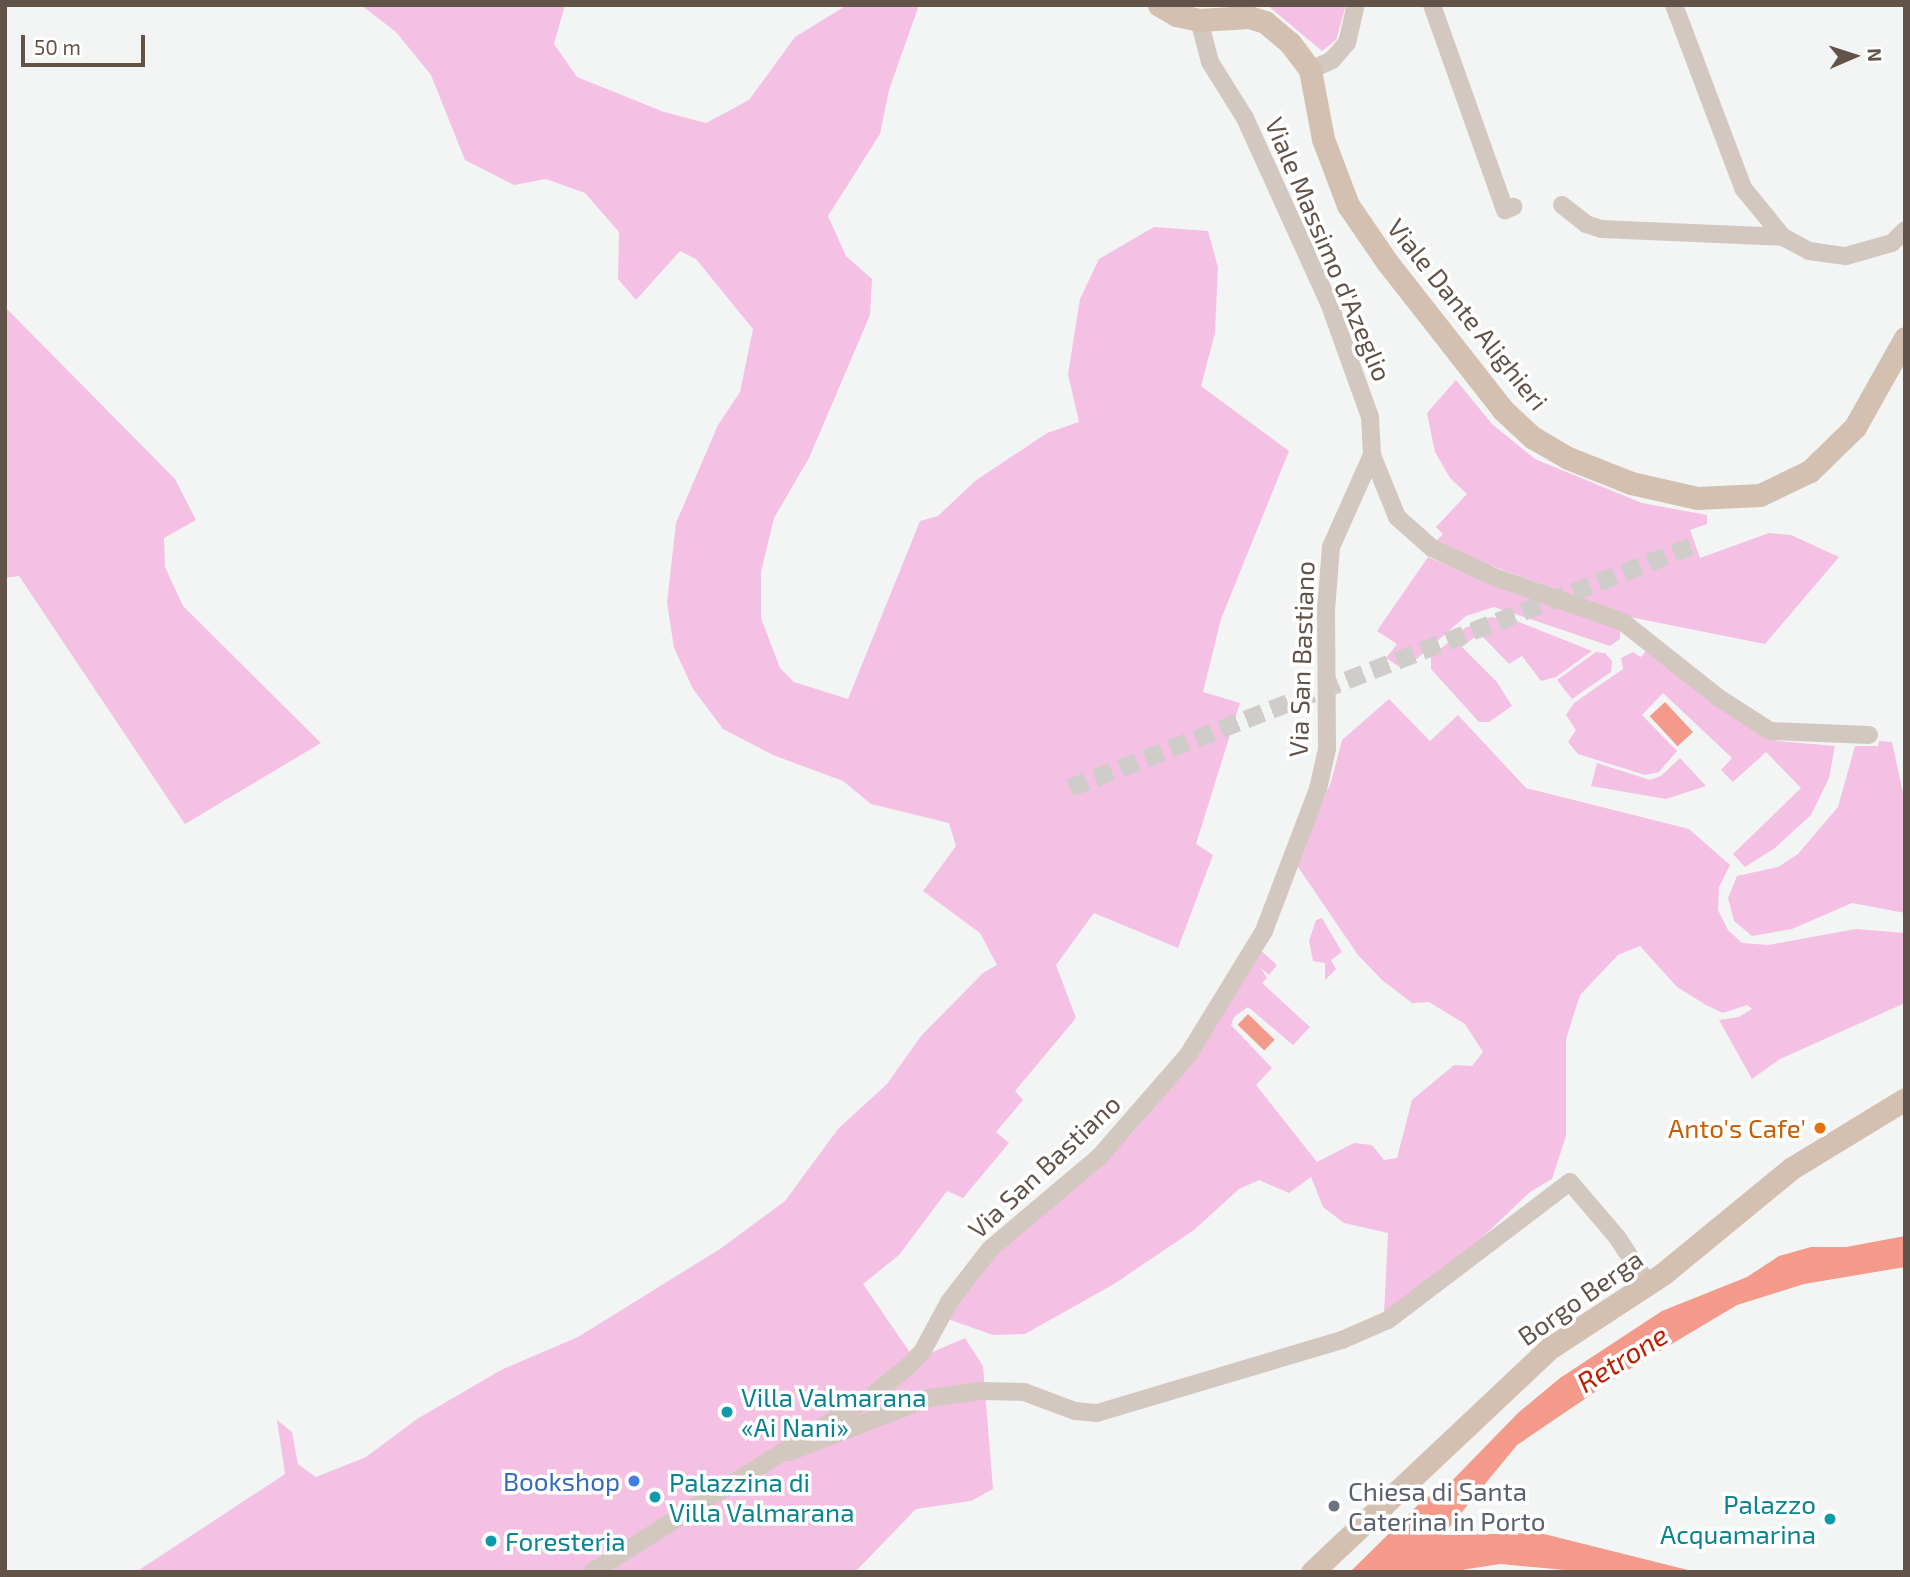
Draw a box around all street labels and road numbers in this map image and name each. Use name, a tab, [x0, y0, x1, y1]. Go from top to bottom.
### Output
street label: Viale Massimo d'Azeglio	[1259, 112, 1399, 386]
street label: Viale Dante Alighieri	[1381, 212, 1555, 416]
street label: Via San Bastiano	[1282, 560, 1320, 758]
street label: Via San Bastiano	[962, 1088, 1126, 1244]
street label: Borgo Berga	[1512, 1243, 1648, 1351]

